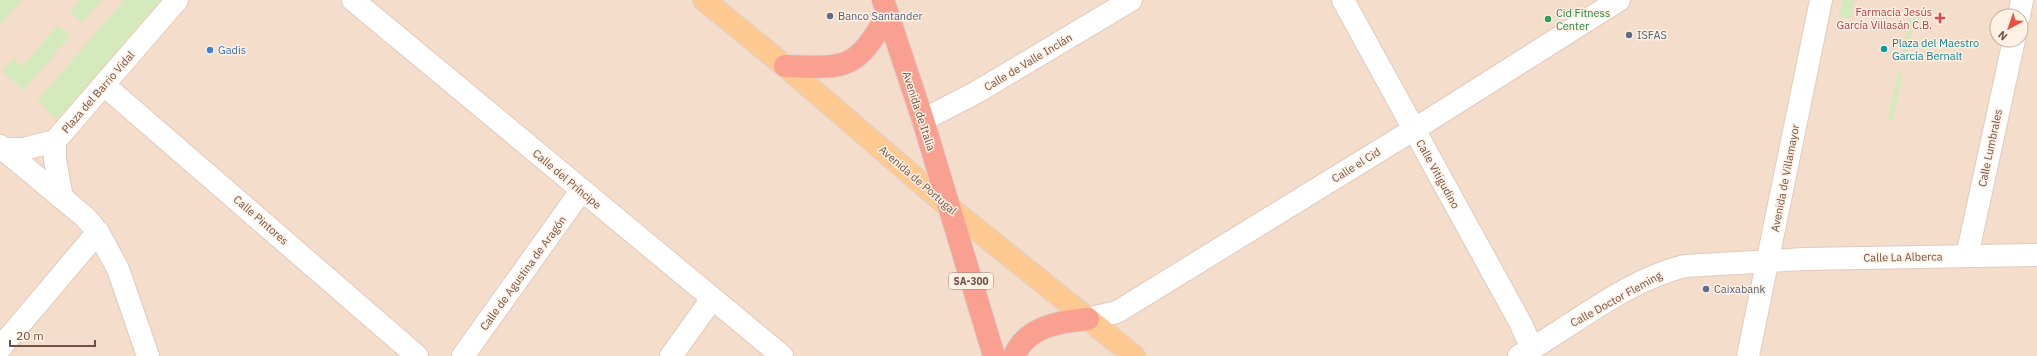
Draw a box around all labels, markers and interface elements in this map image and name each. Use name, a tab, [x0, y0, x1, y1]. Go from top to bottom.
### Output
place label: Farmacia Jesús García Villasán C.B.	[1837, 5, 1932, 32]
place label: Cid Fitness Center	[1556, 6, 1610, 33]
north arrow	[1989, 8, 2029, 48]
place label: Banco Santander	[838, 9, 922, 23]
marker: Banco Santander	[825, 11, 835, 21]
marker: Farmacia Jesús García Villasán C.B.	[1935, 13, 1945, 23]
marker: Cid Fitness Center	[1543, 14, 1553, 24]
place label: ISFAS	[1637, 28, 1667, 42]
text: N	[1995, 28, 2010, 44]
street label: Calle de Valle Inclán	[981, 30, 1075, 94]
marker: ISFAS	[1624, 30, 1634, 40]
place label: Plaza del Maestro García Bernalt	[1892, 36, 1979, 63]
place label: Gadis	[218, 43, 246, 57]
marker: Plaza del Maestro García Bernalt	[1879, 44, 1889, 54]
marker: Gadis	[205, 45, 215, 55]
street label: Plaza del Barrio Vidal	[58, 48, 138, 136]
street label: Avenida de Italia	[900, 69, 938, 153]
street label: Calle Lumbrales	[1975, 108, 2005, 188]
street label: Avenida de Villamayor	[1768, 123, 1802, 233]
street label: Calle Vitigudino	[1413, 137, 1463, 211]
street label: Avenida de Portugal	[876, 142, 960, 218]
street label: Calle el Cid	[1329, 145, 1383, 185]
street label: Calle del Príncipe	[530, 146, 604, 212]
street label: Calle Pintores	[231, 192, 291, 248]
street label: Calle de Agustina de Aragón	[477, 213, 569, 333]
street label: Calle La Alberca	[1863, 249, 1943, 265]
street label: Calle Doctor Fleming	[1568, 268, 1664, 330]
road number: SA-300	[949, 273, 993, 289]
place label: Caixabank	[1714, 282, 1765, 296]
marker: Caixabank	[1701, 284, 1711, 294]
scale bar	[10, 322, 95, 348]
text: 20 m	[16, 328, 44, 343]

